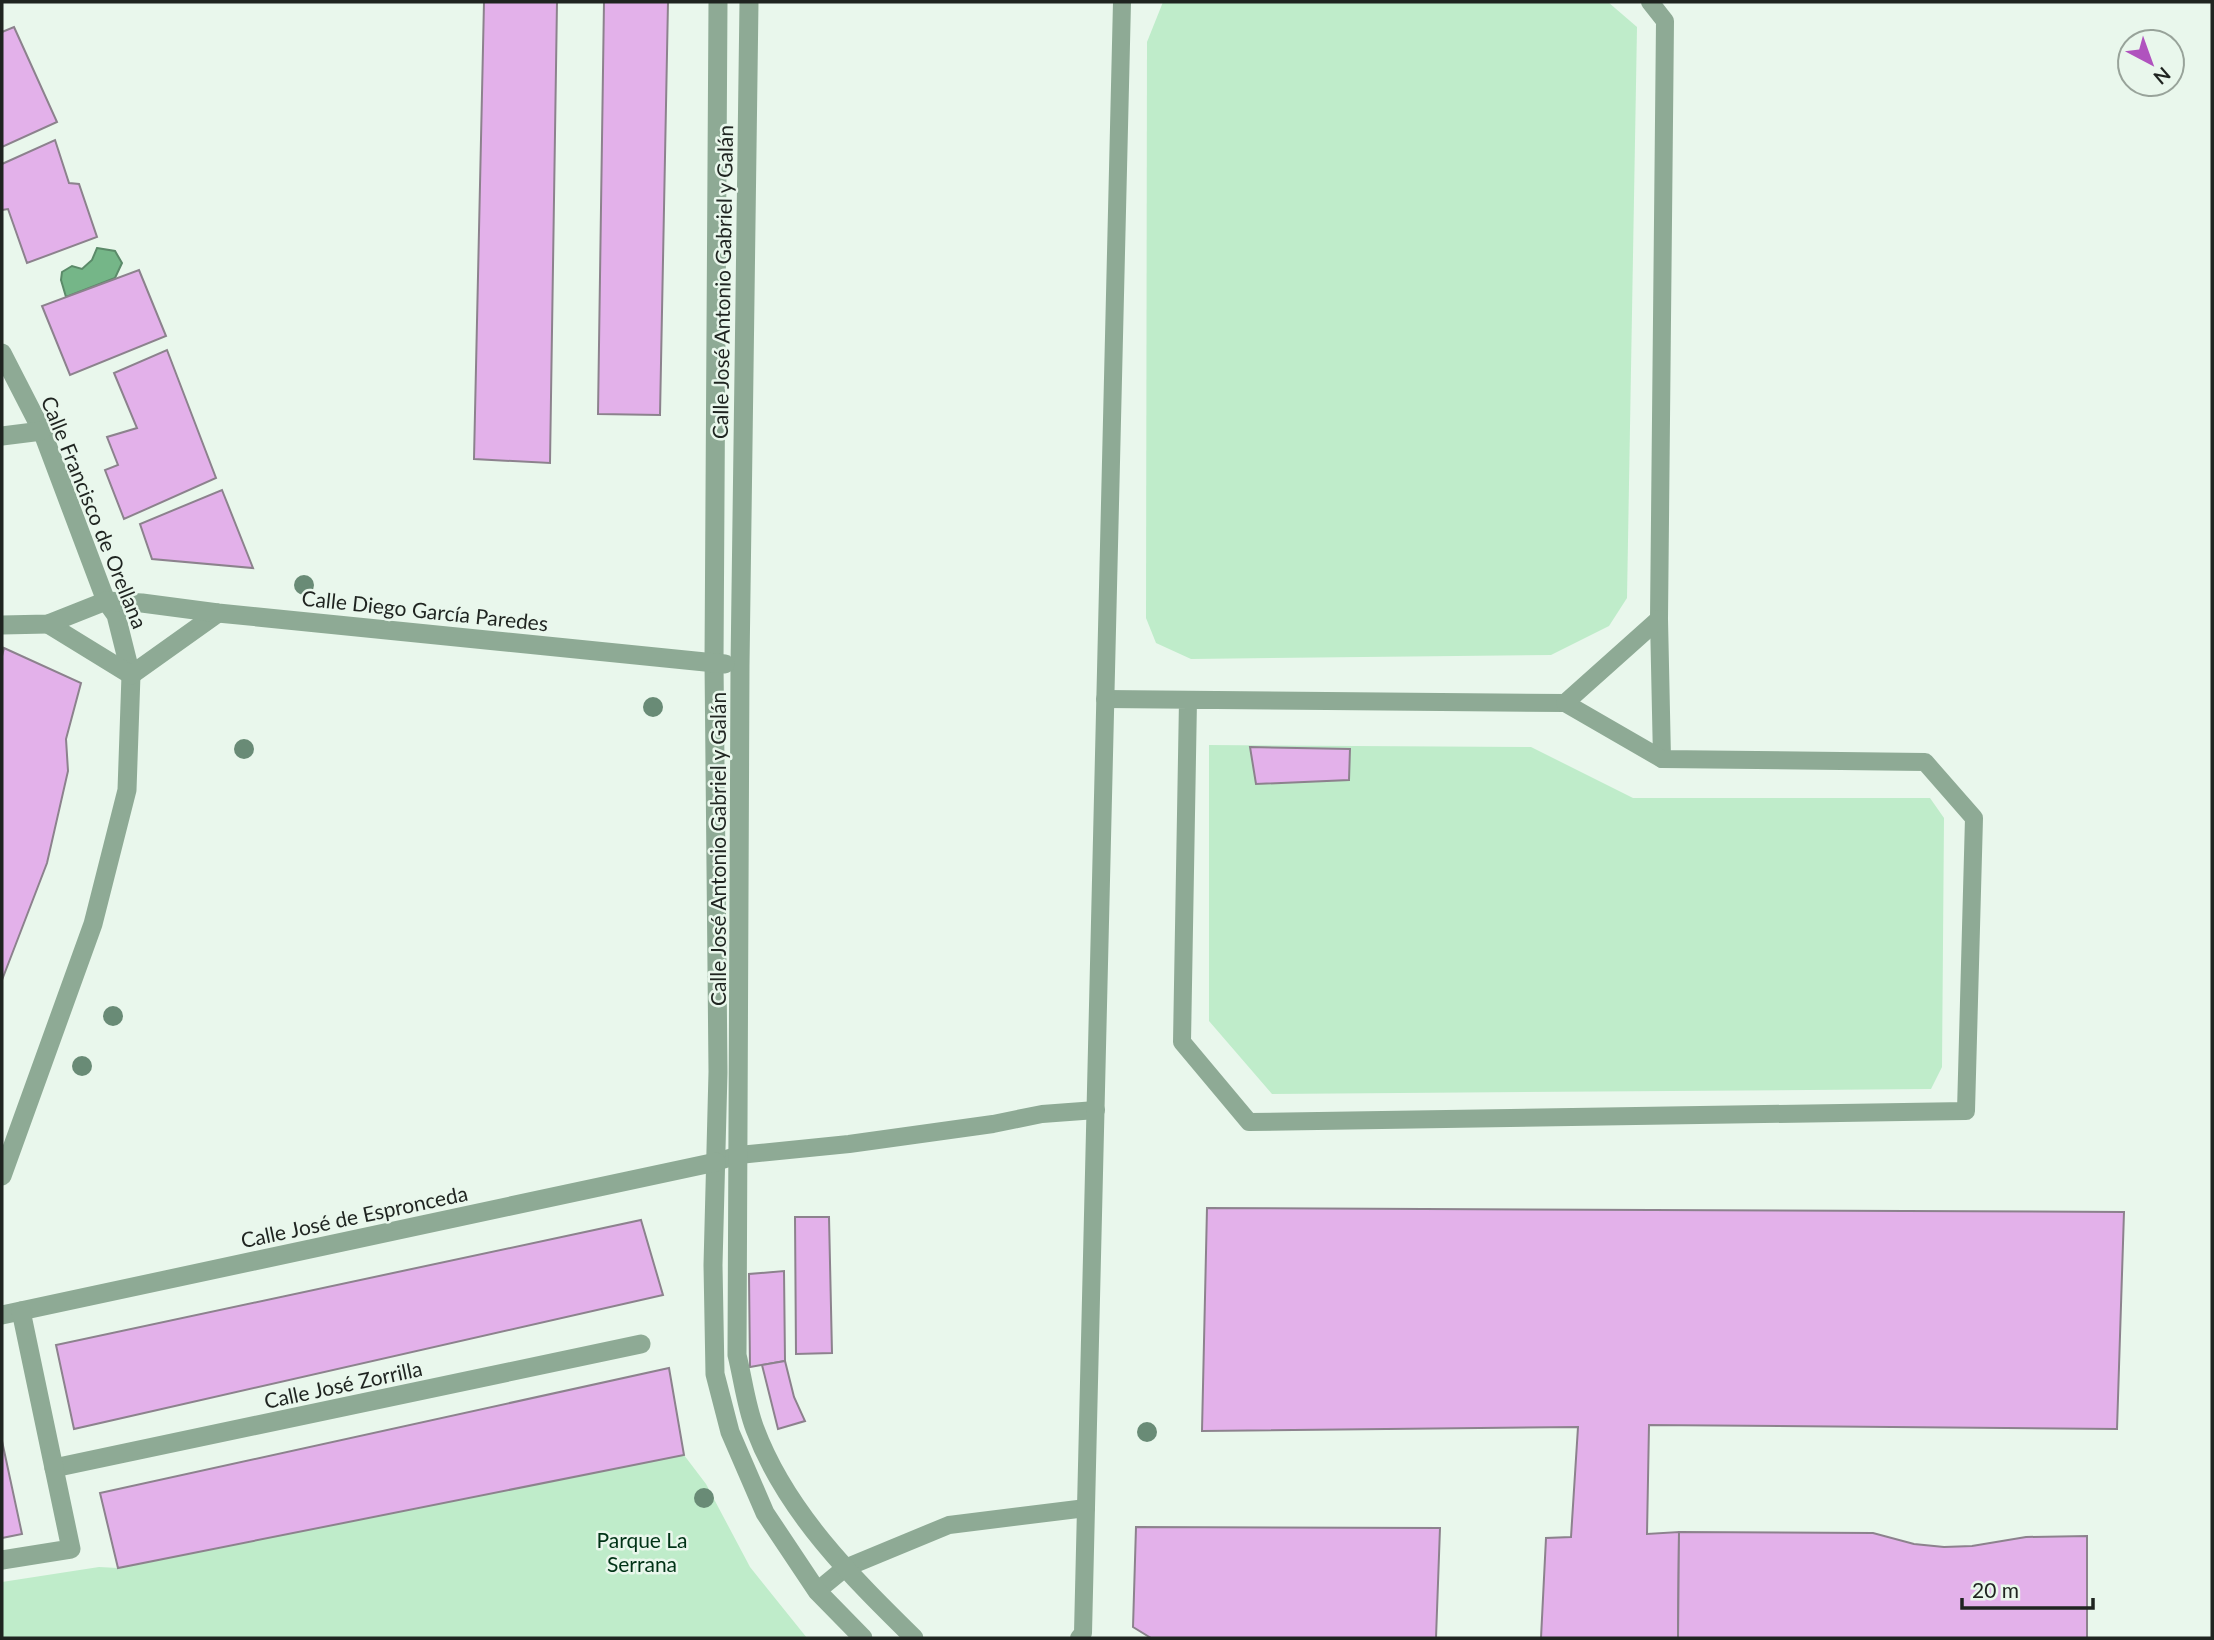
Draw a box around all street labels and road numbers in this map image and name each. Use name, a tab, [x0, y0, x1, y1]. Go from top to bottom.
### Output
street label: Calle José Antonio Gabriel y Galán	[707, 125, 737, 439]
street label: Calle Francisco de Orellana	[37, 392, 153, 632]
street label: Calle Diego García Paredes	[301, 585, 549, 635]
street label: Calle José Antonio Gabriel y Galán	[705, 692, 730, 1006]
street label: Calle José de Espronceda	[238, 1180, 470, 1252]
street label: Calle José Zorrilla	[262, 1355, 424, 1413]

